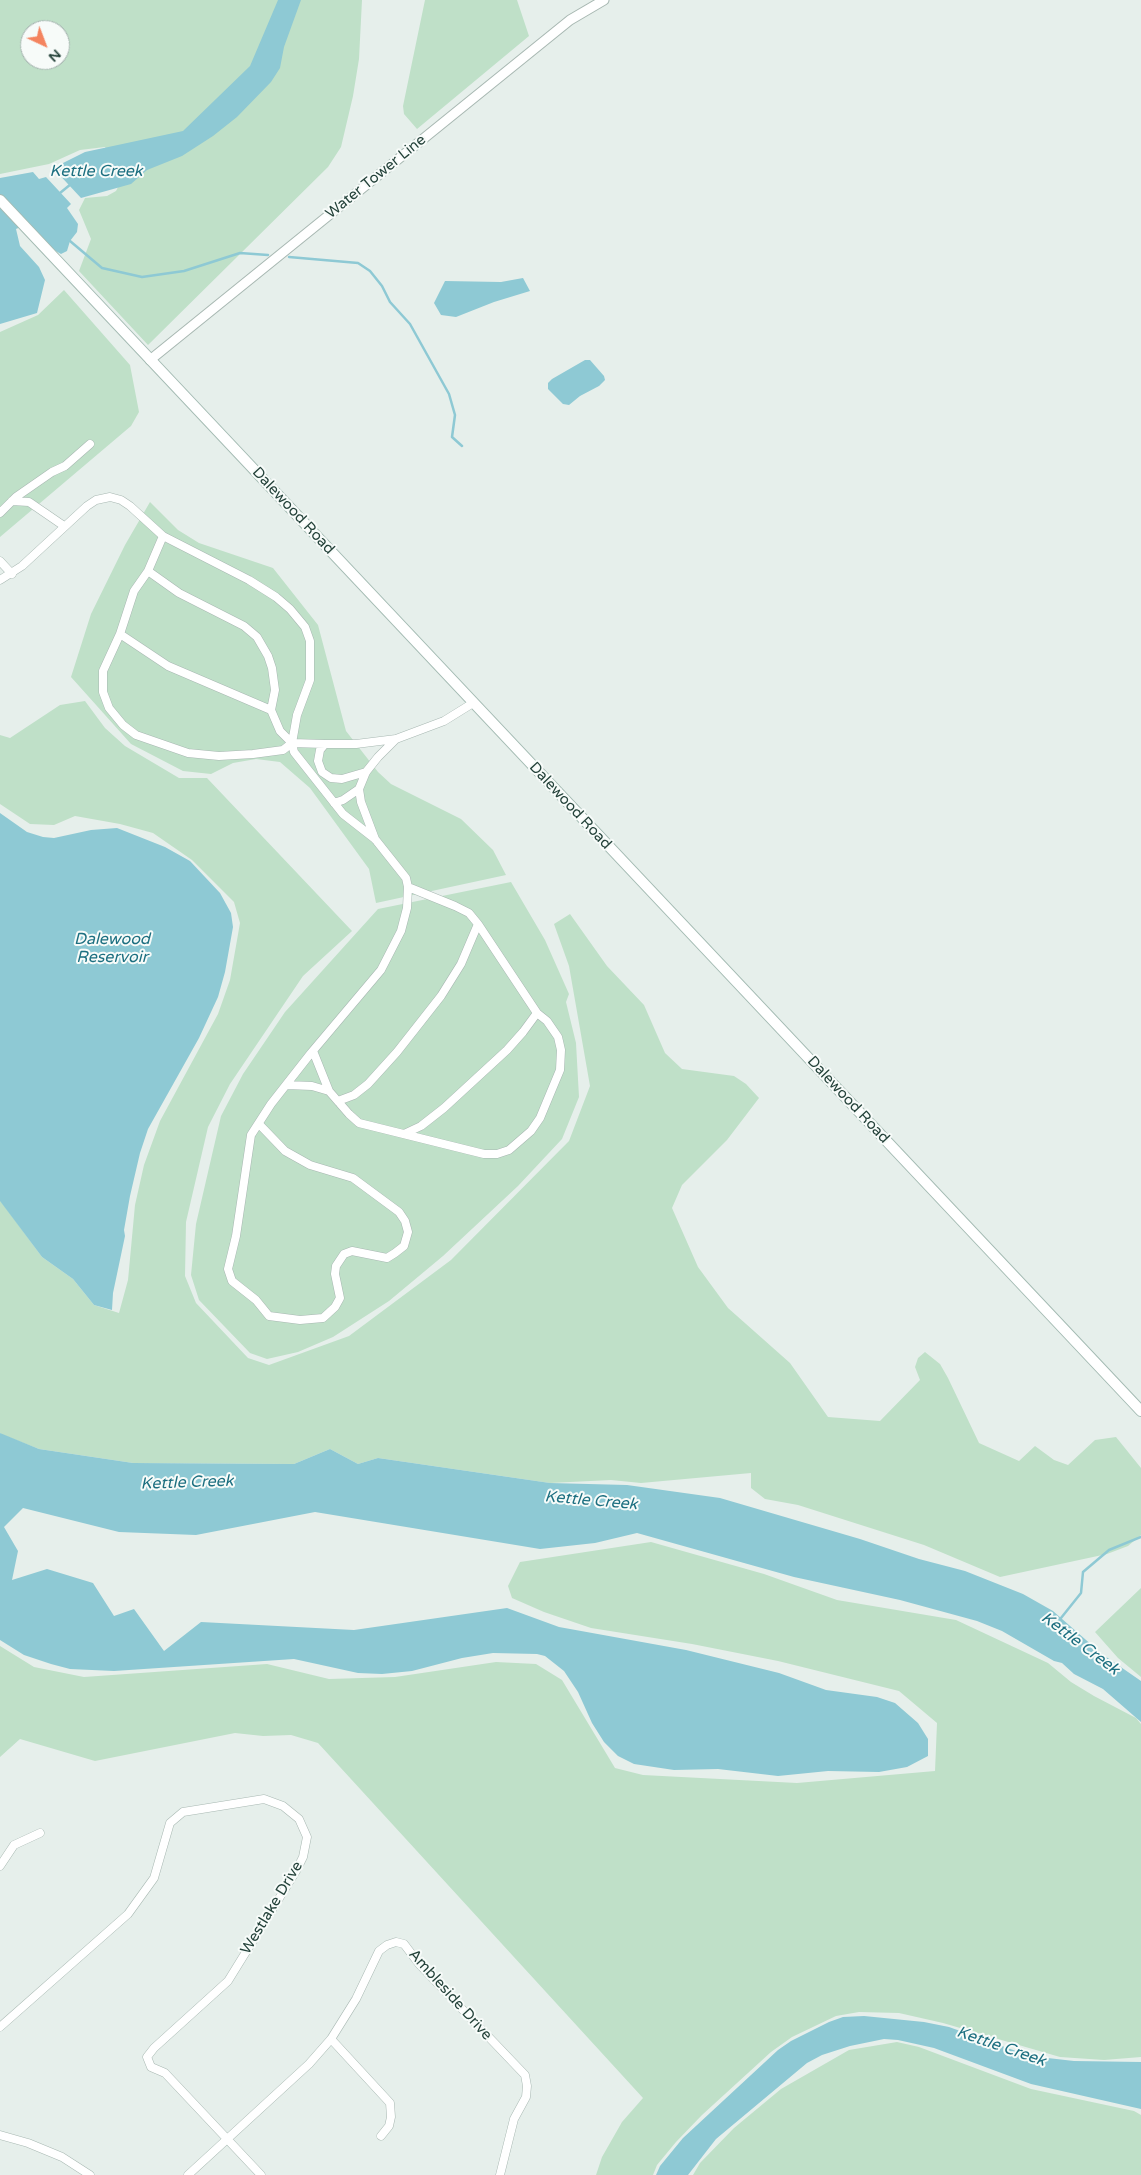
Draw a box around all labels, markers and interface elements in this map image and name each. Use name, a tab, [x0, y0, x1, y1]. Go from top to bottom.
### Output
north arrow	[20, 20, 70, 70]
text: N	[45, 46, 65, 66]
street label: Water Tower Line	[322, 131, 430, 223]
water label: Kettle Creek	[50, 162, 142, 182]
street label: Dalewood Road	[248, 464, 338, 558]
street label: Dalewood Road	[525, 759, 615, 853]
water label: Dalewood Reservoir	[74, 930, 150, 968]
street label: Dalewood Road	[803, 1053, 893, 1147]
water label: Kettle Creek	[140, 1472, 234, 1494]
water label: Kettle Creek	[544, 1487, 638, 1515]
water label: Kettle Creek	[1037, 1608, 1123, 1680]
street label: Westlake Drive	[237, 1858, 307, 1958]
street label: Ambleside Drive	[404, 1946, 496, 2044]
water label: Kettle Creek	[954, 2023, 1048, 2071]

